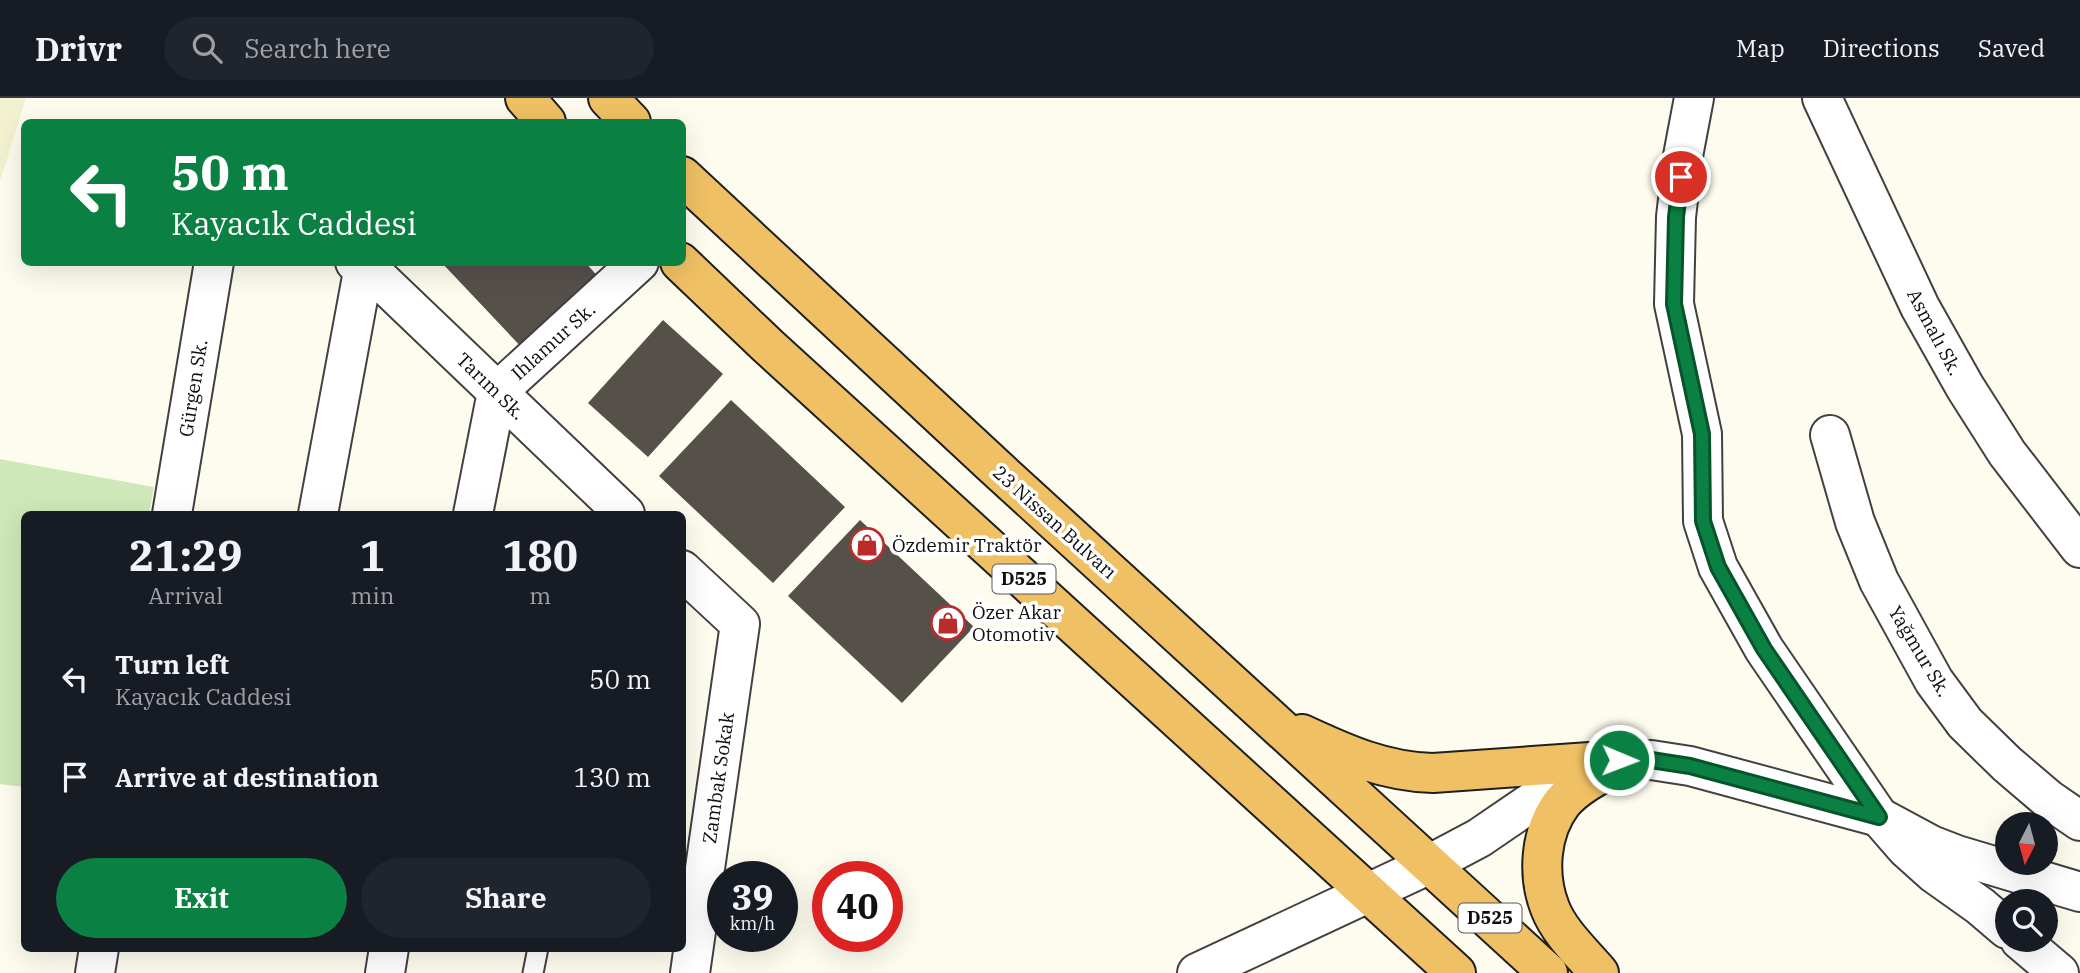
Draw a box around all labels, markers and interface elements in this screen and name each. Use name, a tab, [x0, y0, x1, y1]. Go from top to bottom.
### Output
search box	[164, 17, 654, 80]
text: Drivr	[35, 27, 122, 70]
icon: search	[188, 29, 226, 67]
text: Search here	[244, 31, 391, 65]
text: Map	[1736, 32, 1785, 64]
text: Directions	[1823, 32, 1940, 64]
text: Saved	[1978, 32, 2045, 64]
text: 50 m	[171, 140, 289, 203]
icon: left	[56, 147, 147, 238]
pin	[1651, 147, 1711, 207]
icon: arrive	[1662, 158, 1700, 196]
text: Kayacık Caddesi	[171, 202, 417, 244]
street label: Asmalı Sk.	[1902, 285, 1968, 379]
street label: Ihlamur Sk.	[506, 297, 600, 385]
street label: Gürgen Sk.	[173, 337, 213, 439]
street label: Tarım Sk.	[451, 347, 531, 425]
street label: 23 Nissan Bulvarı	[988, 460, 1122, 584]
shop icon: Özdemir Traktör	[848, 526, 886, 564]
text: 21:29	[129, 528, 243, 583]
text: 1	[360, 528, 385, 583]
text: 180	[502, 528, 578, 583]
place label: Özdemir Traktör	[892, 533, 1042, 557]
road number: D525	[992, 564, 1056, 593]
text: Arrival	[148, 580, 223, 610]
text: min	[351, 580, 394, 610]
text: m	[529, 580, 551, 610]
place label: Özer Akar Otomotiv	[972, 600, 1061, 646]
street label: Yağmur Sk.	[1883, 601, 1957, 701]
shop icon: Özer Akar Otomotiv	[929, 604, 967, 642]
text: Turn left	[115, 647, 229, 681]
icon: left	[56, 660, 94, 698]
text: 50 m	[589, 662, 651, 696]
text: Kayacık Caddesi	[115, 681, 292, 711]
street label: Zambak Sokak	[697, 711, 739, 845]
position arrow	[1582, 723, 1656, 797]
icon: arrive	[56, 758, 94, 796]
text: Arrive at destination	[115, 760, 379, 794]
text: 130 m	[573, 760, 651, 794]
north arrow	[1995, 812, 2058, 875]
map controls	[1995, 812, 2058, 952]
button: Exit	[56, 858, 347, 938]
button: Share	[361, 858, 651, 938]
speed limit sign: 40	[812, 861, 903, 952]
text: 39	[731, 874, 774, 920]
button: search	[1995, 889, 2058, 952]
road number: D525	[1458, 904, 1522, 932]
text: km/h	[730, 912, 775, 935]

